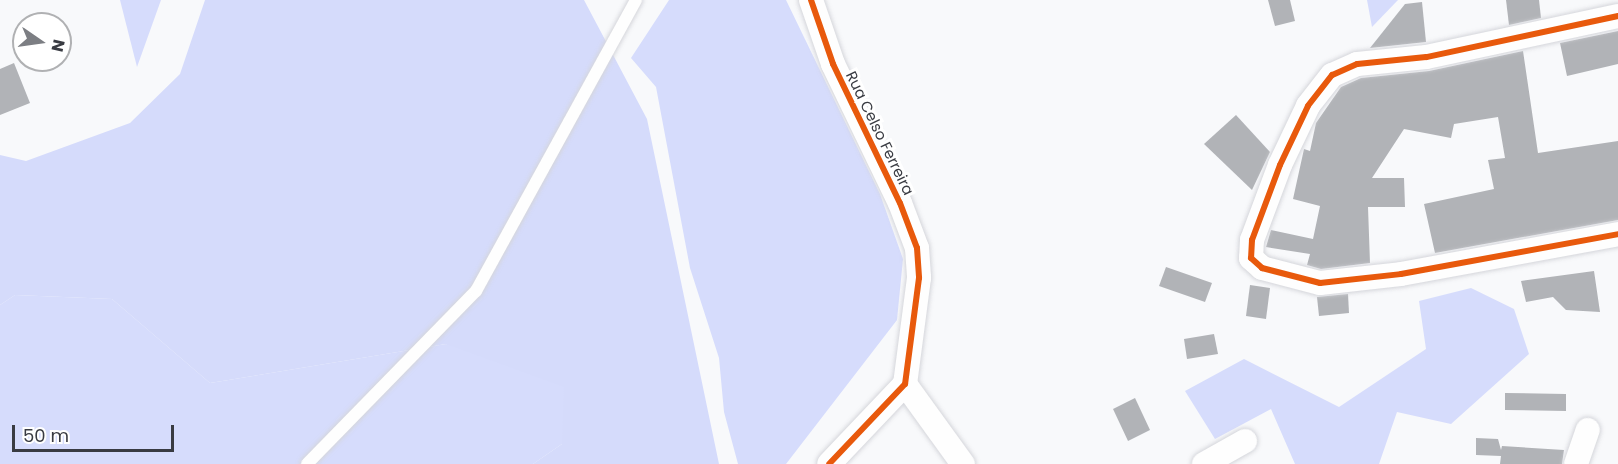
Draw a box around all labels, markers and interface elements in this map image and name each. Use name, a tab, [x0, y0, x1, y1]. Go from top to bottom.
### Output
north arrow	[12, 12, 72, 72]
text: N	[46, 37, 71, 54]
street label: Rua Celso Ferreira	[842, 68, 918, 198]
scale bar	[15, 413, 177, 451]
text: 50 m	[23, 423, 69, 448]

